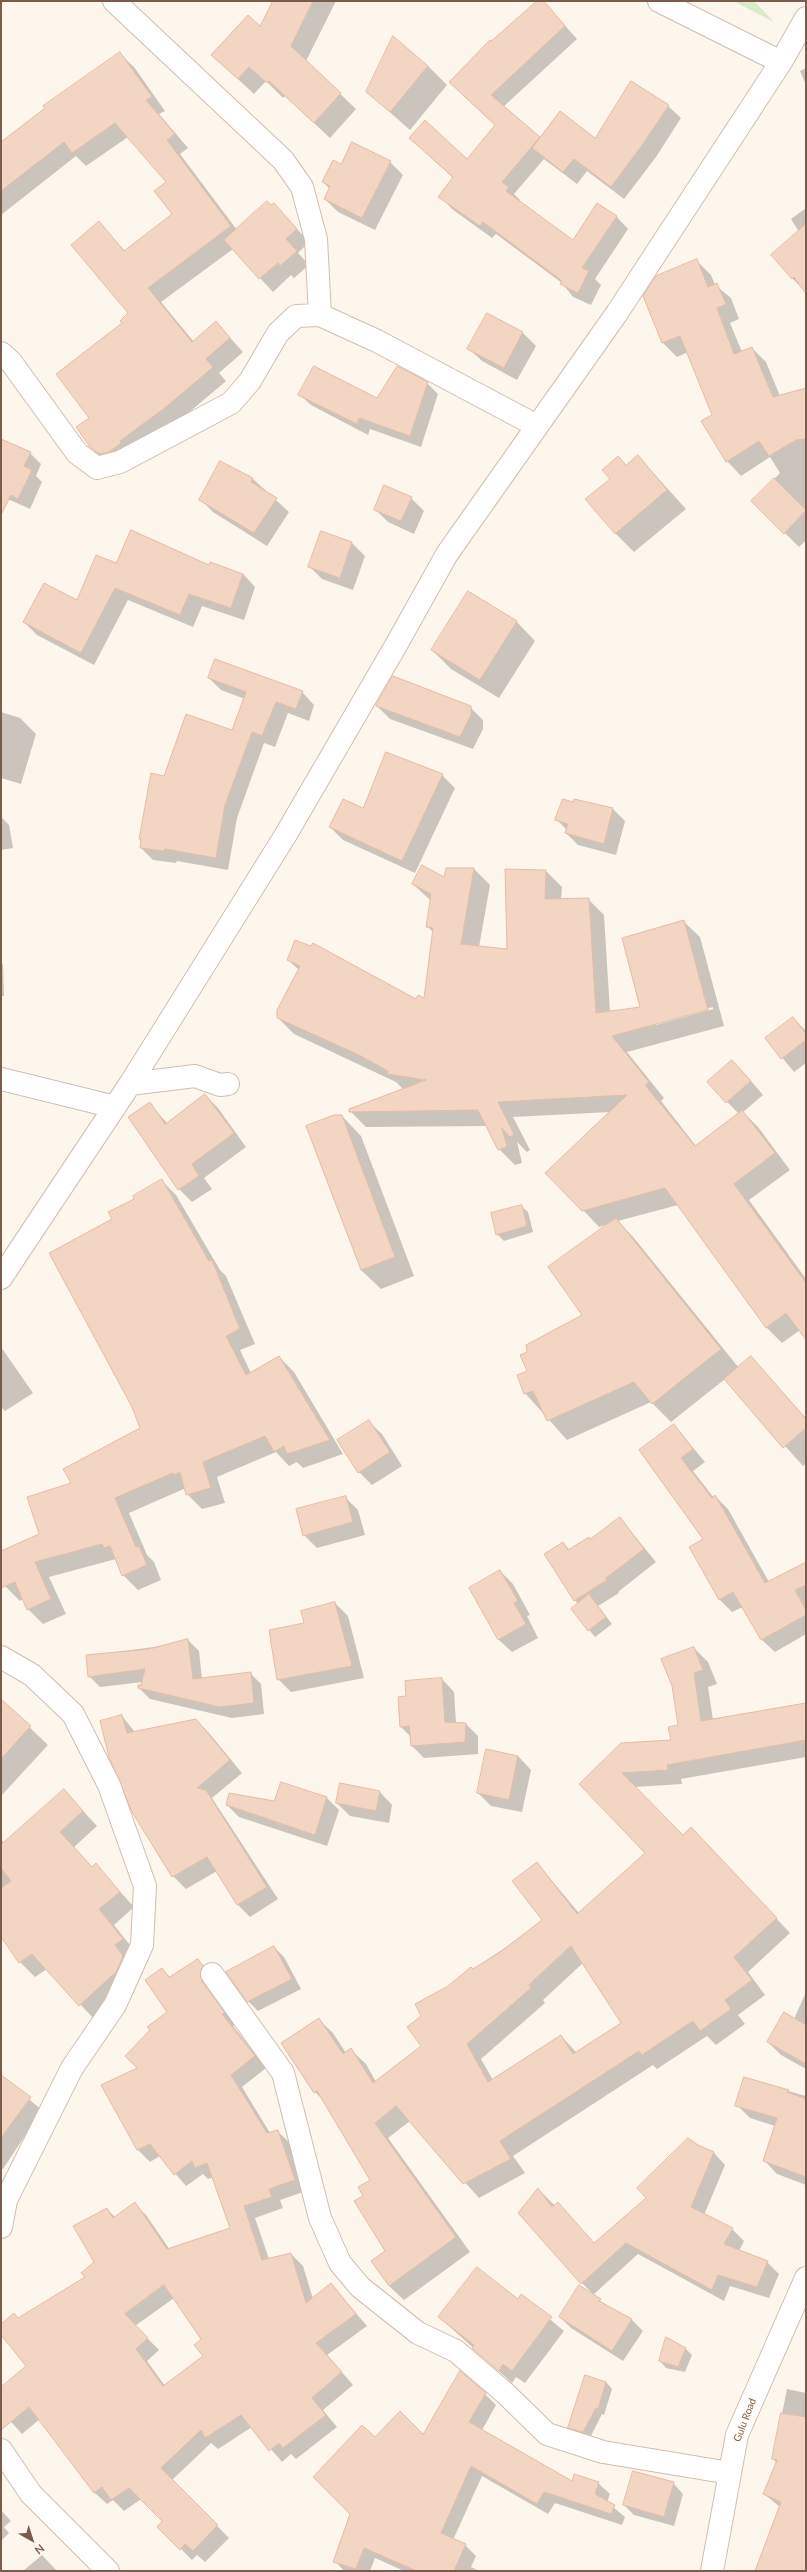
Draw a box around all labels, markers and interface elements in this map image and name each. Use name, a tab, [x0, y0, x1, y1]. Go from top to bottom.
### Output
street label: Gulu Road	[731, 2397, 759, 2443]
north arrow	[12, 2520, 52, 2560]
text: N	[32, 2542, 47, 2557]

